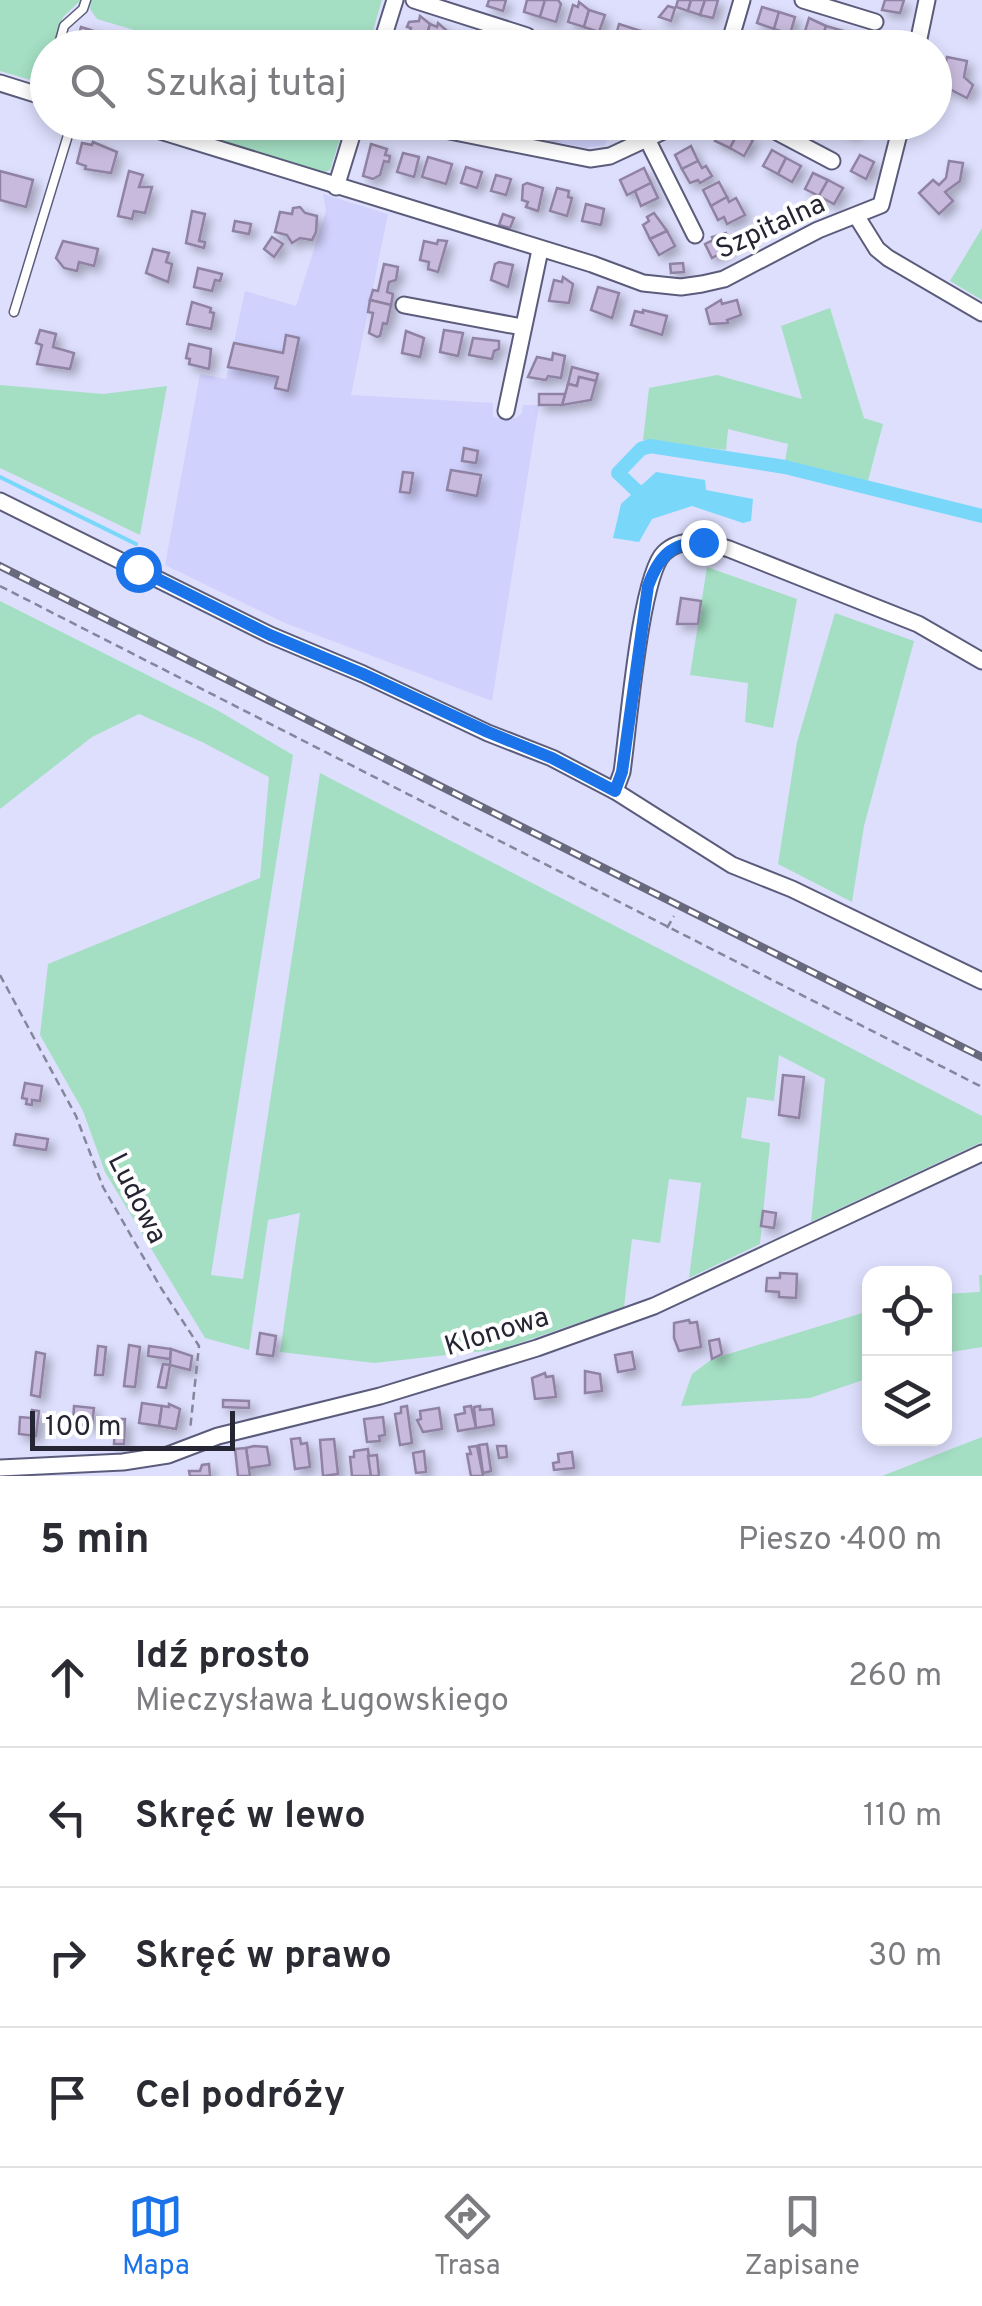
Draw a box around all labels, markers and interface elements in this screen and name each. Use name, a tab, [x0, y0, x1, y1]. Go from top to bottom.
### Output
search box	[30, 30, 952, 140]
icon: search	[65, 58, 120, 113]
text: Szukaj tutaj	[145, 61, 347, 110]
street label: Szpitalna	[710, 187, 832, 269]
route end	[681, 520, 727, 566]
route start	[116, 547, 162, 593]
street label: Ludowa	[98, 1148, 174, 1250]
map controls	[862, 1266, 952, 1446]
button: locate	[862, 1266, 952, 1356]
street label: Klonowa	[440, 1300, 554, 1366]
button: layers	[862, 1356, 952, 1446]
scale bar	[30, 1406, 235, 1450]
text: 100 m	[45, 1410, 121, 1446]
text: 5 min	[40, 1515, 150, 1568]
text: Pieszo · 400 m	[738, 1521, 942, 1561]
text: Idź prosto	[135, 1633, 310, 1682]
icon: ahead	[40, 1650, 95, 1705]
text: 260 m	[848, 1657, 942, 1697]
text: Mieczysława Ługowskiego	[135, 1682, 509, 1722]
icon: left	[40, 1790, 95, 1845]
text: Skręć w lewo	[135, 1793, 366, 1842]
text: 110 m	[863, 1797, 942, 1837]
icon: right	[40, 1930, 95, 1985]
text: Skręć w prawo	[135, 1933, 392, 1982]
text: 30 m	[868, 1937, 942, 1977]
icon: arrive	[40, 2070, 95, 2125]
text: Cel podróży	[135, 2073, 345, 2122]
tab: Mapa	[122, 2189, 190, 2285]
tab: Trasa	[434, 2189, 500, 2285]
tab: Zapisane	[745, 2189, 860, 2285]

